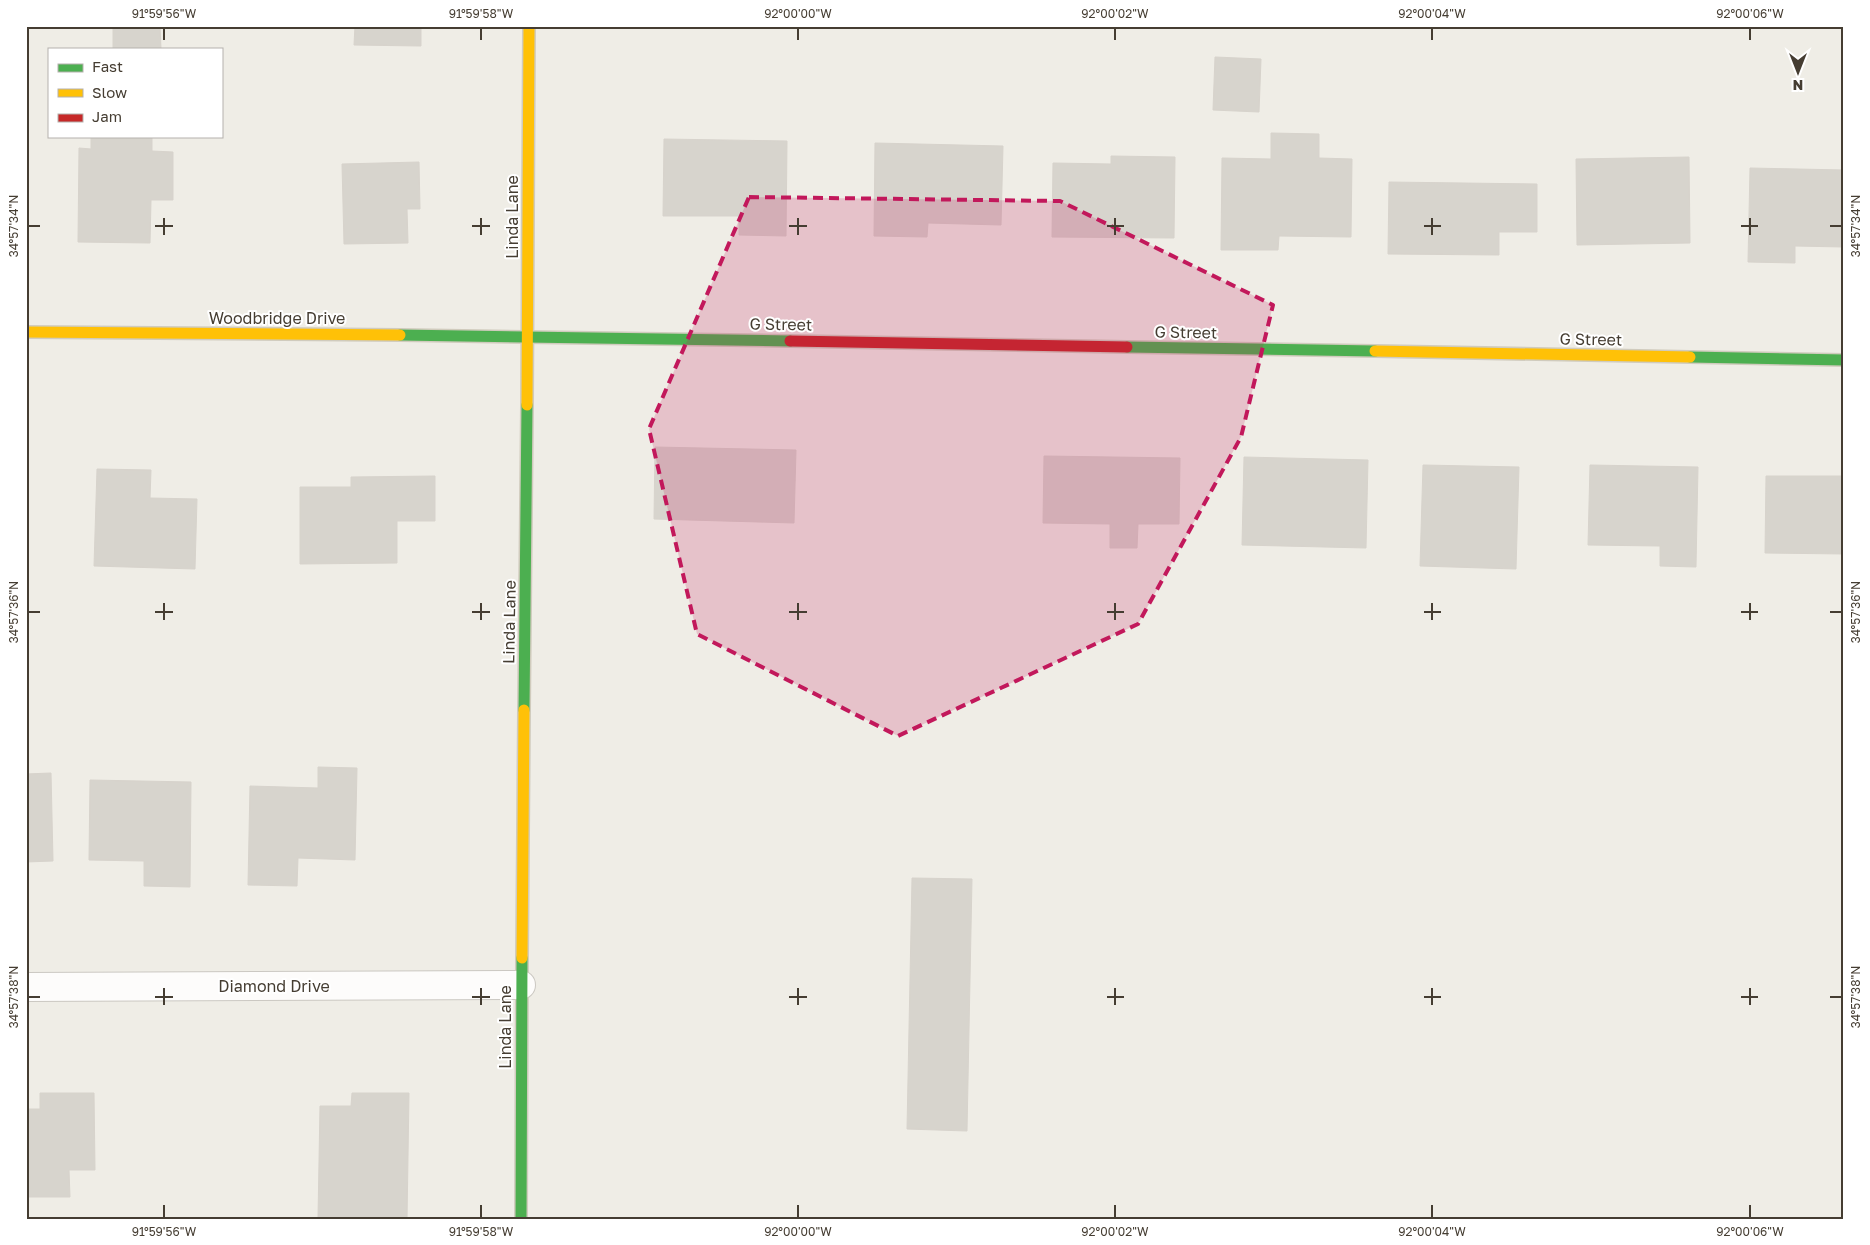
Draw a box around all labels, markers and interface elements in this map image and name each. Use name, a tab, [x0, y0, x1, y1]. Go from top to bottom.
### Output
text: 91°59'56"W	[132, 6, 197, 21]
text: 91°59'58"W	[449, 6, 514, 21]
text: 92°00'00"W	[764, 6, 832, 21]
text: 92°00'02"W	[1081, 6, 1149, 21]
text: 92°00'04"W	[1398, 6, 1466, 21]
text: 92°00'06"W	[1716, 6, 1784, 21]
legend	[48, 48, 222, 138]
north arrow	[1772, 48, 1822, 98]
text: Fast	[92, 57, 123, 75]
text: N	[1793, 77, 1803, 94]
text: Slow	[92, 83, 127, 101]
text: Jam	[92, 107, 122, 125]
street label: Linda Lane	[502, 175, 522, 259]
text: 34°57'34"N	[6, 195, 21, 257]
text: 34°57'34"N	[1848, 195, 1863, 257]
street label: Woodbridge Drive	[209, 308, 345, 328]
street label: G Street	[750, 313, 812, 335]
street label: G Street	[1155, 321, 1217, 343]
street label: G Street	[1560, 328, 1622, 350]
street label: Linda Lane	[498, 580, 520, 664]
text: 34°57'36"N	[6, 581, 21, 643]
text: 34°57'36"N	[1848, 581, 1863, 643]
text: 34°57'38"N	[6, 966, 21, 1028]
text: 34°57'38"N	[1848, 966, 1863, 1028]
street label: Diamond Drive	[218, 976, 330, 996]
street label: Linda Lane	[495, 985, 515, 1069]
text: 91°59'56"W	[132, 1224, 197, 1239]
text: 91°59'58"W	[449, 1224, 514, 1239]
text: 92°00'00"W	[764, 1224, 832, 1239]
text: 92°00'02"W	[1081, 1224, 1149, 1239]
text: 92°00'04"W	[1398, 1224, 1466, 1239]
text: 92°00'06"W	[1716, 1224, 1784, 1239]

